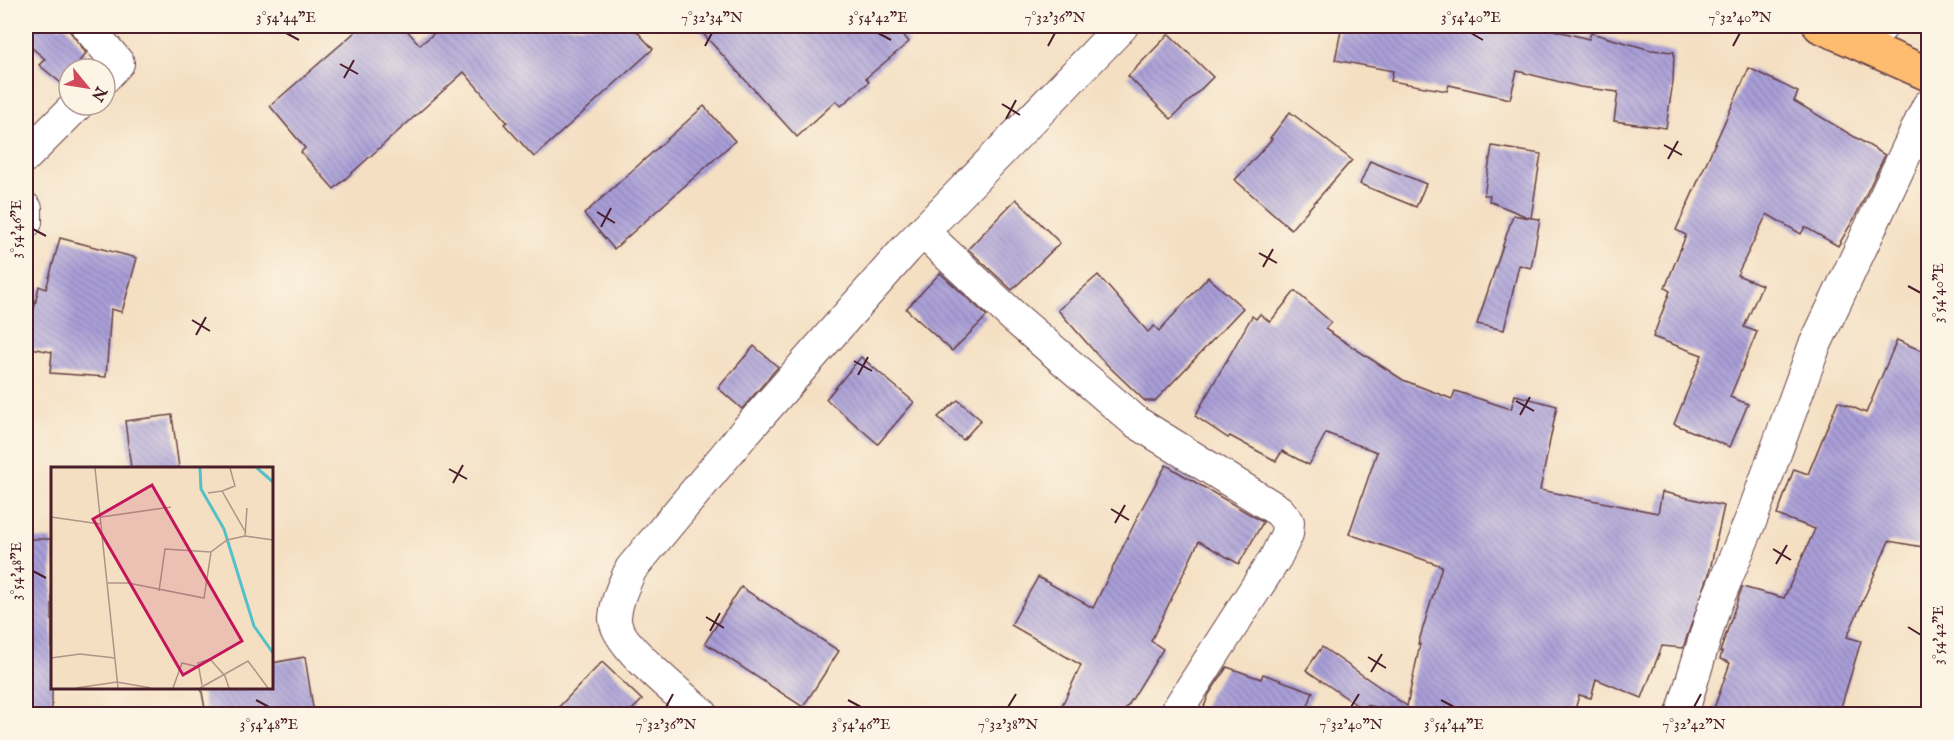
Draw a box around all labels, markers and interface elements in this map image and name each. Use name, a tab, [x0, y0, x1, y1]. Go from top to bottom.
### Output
text: 3°54'44"E	[256, 8, 316, 27]
text: 7°32'34"N	[681, 8, 743, 27]
text: 3°54'42"E	[848, 8, 908, 27]
text: 7°32'36"N	[1025, 8, 1085, 27]
text: 3°54'40"E	[1441, 8, 1501, 27]
text: 7°32'40"N	[1708, 8, 1772, 27]
north arrow	[57, 57, 117, 117]
text: N	[86, 82, 111, 105]
text: 3°54'46"E	[7, 200, 26, 258]
text: 3°54'40"E	[1929, 263, 1948, 323]
inset map	[51, 467, 273, 689]
text: 3°54'48"E	[7, 542, 26, 600]
text: 3°54'42"E	[1929, 605, 1948, 665]
text: 3°54'48"E	[240, 715, 298, 734]
text: 7°32'36"N	[636, 715, 696, 734]
text: 3°54'46"E	[832, 715, 890, 734]
text: 7°32'38"N	[978, 715, 1038, 734]
text: 7°32'40"N	[1319, 715, 1383, 734]
text: 3°54'44"E	[1424, 715, 1484, 734]
text: 7°32'42"N	[1662, 715, 1726, 734]

